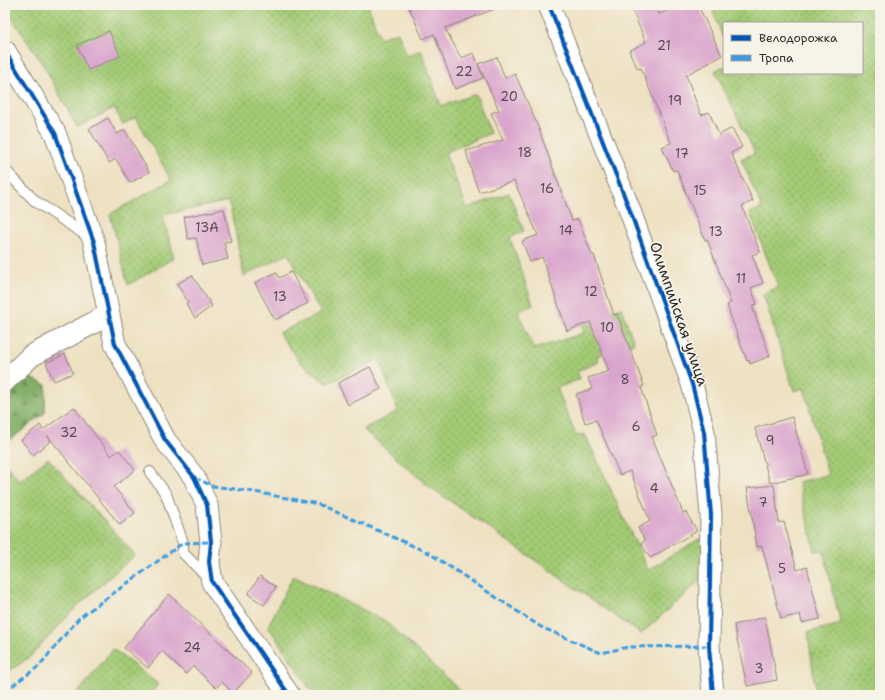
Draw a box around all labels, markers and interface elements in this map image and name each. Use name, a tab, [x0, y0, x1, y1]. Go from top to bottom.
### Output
legend	[723, 22, 863, 74]
text: Велодорожка	[759, 30, 838, 46]
house number: 21	[657, 37, 671, 54]
text: Тропа	[759, 50, 794, 66]
house number: 22	[455, 63, 473, 80]
house number: 20	[500, 88, 518, 105]
house number: 19	[668, 92, 682, 109]
house number: 18	[518, 144, 532, 161]
house number: 17	[675, 145, 689, 162]
house number: 16	[540, 180, 554, 197]
house number: 15	[693, 182, 707, 199]
house number: 13А	[195, 219, 219, 236]
house number: 14	[559, 222, 573, 239]
house number: 13	[709, 223, 723, 240]
street label: Олимпийская улица	[645, 239, 713, 389]
house number: 11	[736, 270, 746, 287]
house number: 12	[584, 283, 598, 300]
house number: 13	[273, 288, 287, 305]
house number: 10	[600, 319, 614, 336]
house number: 8	[620, 371, 630, 388]
house number: 6	[631, 418, 641, 435]
house number: 32	[60, 424, 78, 441]
house number: 9	[765, 432, 775, 449]
house number: 4	[649, 480, 659, 497]
house number: 7	[758, 494, 768, 511]
house number: 5	[778, 560, 786, 577]
house number: 24	[183, 639, 201, 656]
house number: 3	[754, 660, 764, 677]

